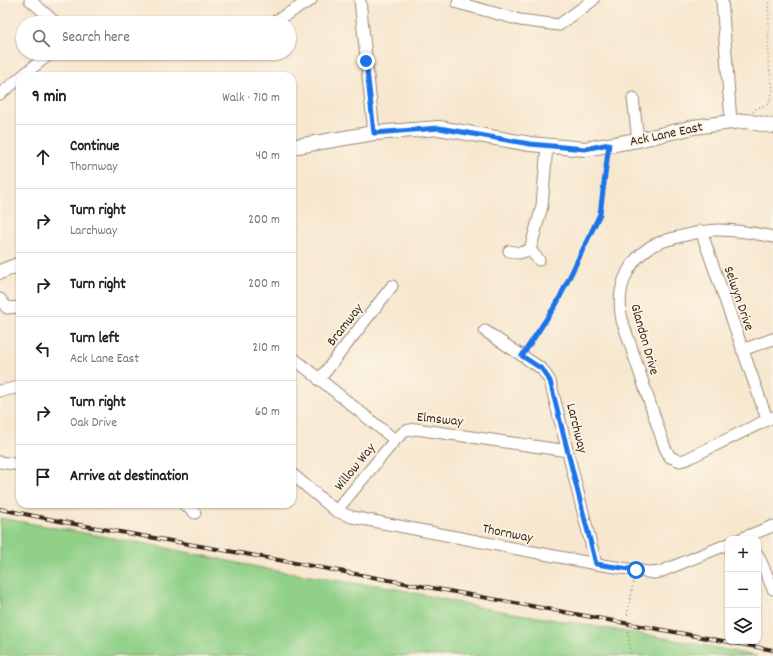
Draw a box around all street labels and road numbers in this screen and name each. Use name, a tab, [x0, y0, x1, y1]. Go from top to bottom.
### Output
street label: Ack Lane East	[628, 117, 705, 152]
street label: Selwyn Drive	[718, 264, 758, 334]
street label: Bramway	[323, 299, 369, 351]
street label: Glandon Drive	[624, 302, 664, 377]
street label: Larchway	[560, 401, 592, 456]
street label: Elmsway	[416, 408, 464, 432]
street label: Willow Way	[330, 439, 381, 495]
street label: Thornway	[481, 519, 535, 549]

